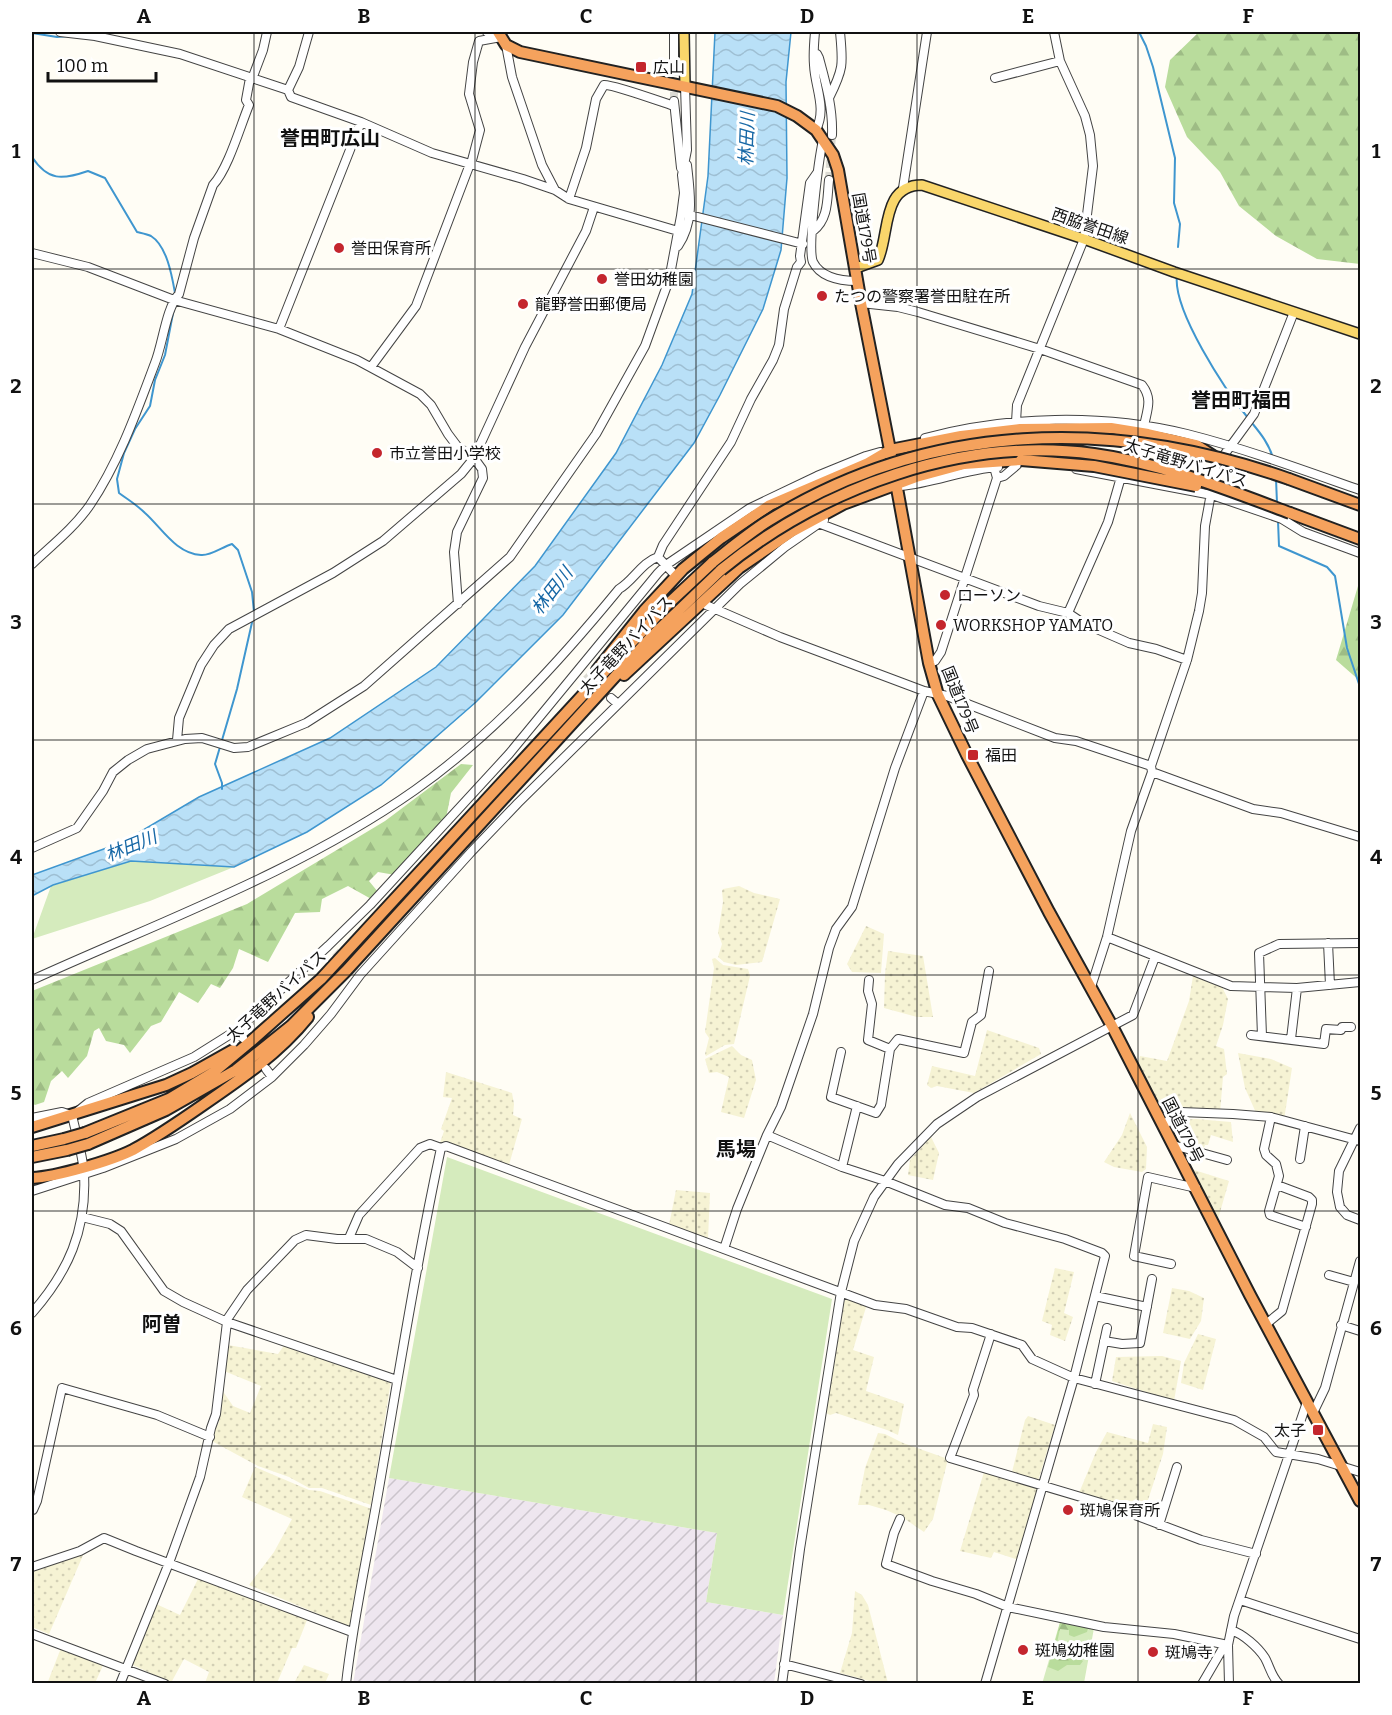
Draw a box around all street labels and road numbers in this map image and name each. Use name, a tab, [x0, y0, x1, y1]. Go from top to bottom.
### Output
street label: 国道179号	[848, 191, 880, 265]
street label: 西脇誉田線	[1049, 204, 1131, 248]
street label: 太子竜野バイパス	[1122, 435, 1250, 491]
street label: 太子竜野バイパス	[576, 592, 676, 698]
street label: 国道179号	[938, 663, 982, 737]
street label: 太子竜野バイパス	[222, 946, 330, 1046]
street label: 国道179号	[1158, 1094, 1208, 1166]

